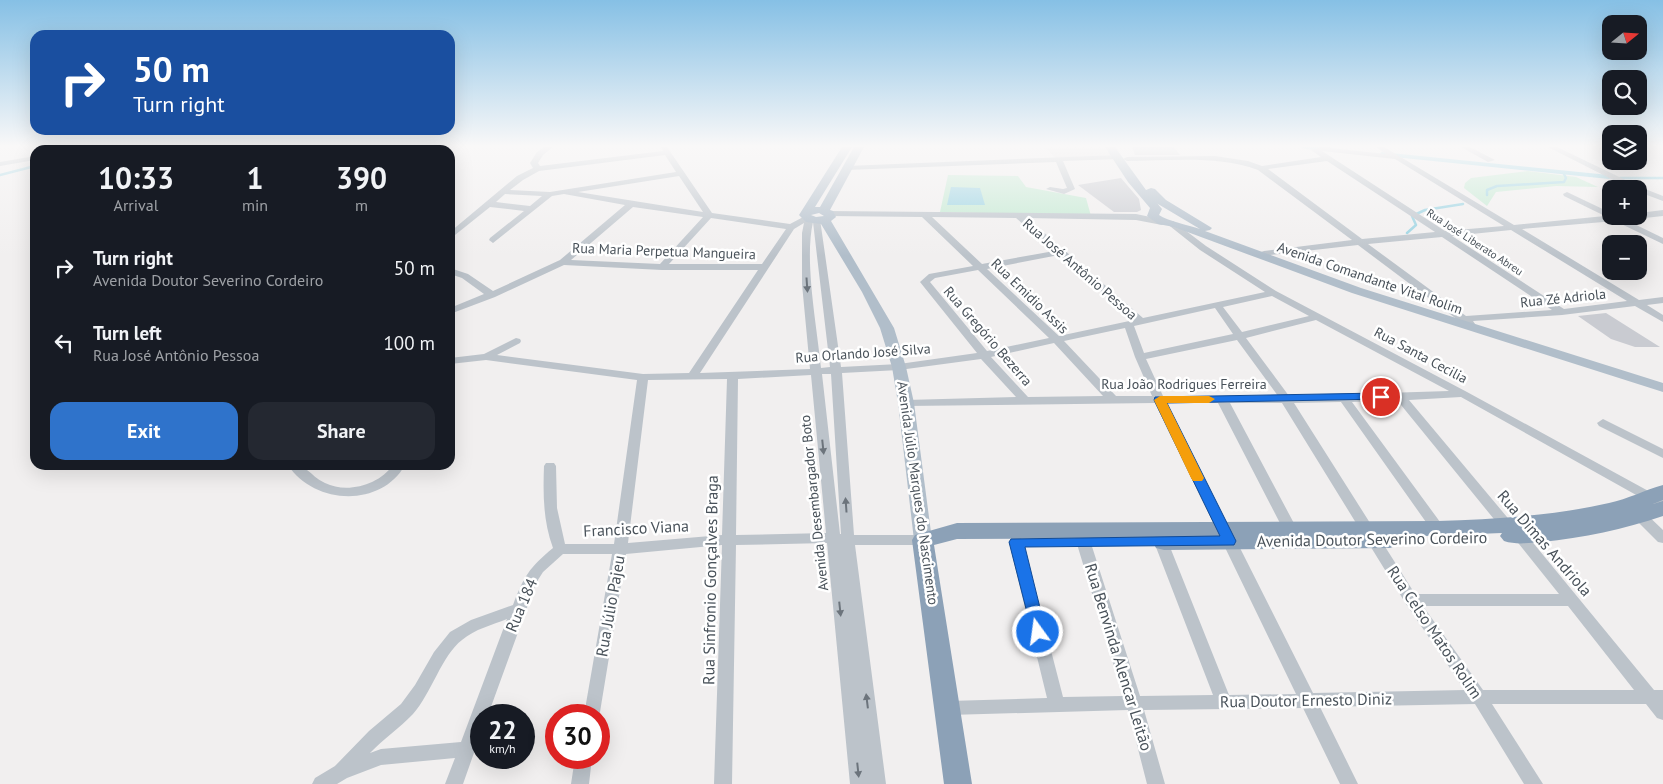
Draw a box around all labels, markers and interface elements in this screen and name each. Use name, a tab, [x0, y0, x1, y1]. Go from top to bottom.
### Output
north arrow	[1602, 15, 1648, 60]
map controls	[1602, 15, 1647, 280]
text: 50 m	[133, 46, 210, 92]
icon: right	[50, 50, 115, 115]
button: search	[1602, 70, 1647, 115]
text: Turn right	[133, 90, 225, 118]
button: layers	[1602, 125, 1647, 170]
text: 10:33	[98, 158, 174, 197]
text: 1	[247, 158, 264, 197]
text: 390	[336, 158, 387, 197]
button: +	[1602, 180, 1647, 225]
text: Arrival	[114, 195, 158, 215]
text: min	[242, 195, 268, 215]
text: m	[355, 195, 368, 215]
street label: Rua José Liberato Abreu	[1424, 206, 1526, 278]
street label: Rua José Antônio Pessoa	[1019, 214, 1141, 324]
button: −	[1602, 235, 1647, 280]
street label: Avenida Comandante Vital Rolim	[1275, 238, 1465, 318]
street label: Rua Maria Perpetua Mangueira	[572, 239, 756, 263]
text: Turn right	[93, 246, 173, 270]
icon: right	[50, 254, 78, 282]
street label: Rua Emidio Assis	[988, 255, 1073, 338]
text: 50 m	[394, 256, 435, 280]
text: Avenida Doutor Severino Cordeiro	[93, 270, 323, 290]
one-way arrow	[803, 278, 811, 294]
street label: Rua Gregório Bezerra	[940, 282, 1036, 390]
street label: Rua Zé Adriola	[1519, 285, 1607, 311]
text: Turn left	[93, 321, 162, 345]
street label: Rua Santa Cecilia	[1371, 323, 1471, 387]
icon: left	[50, 329, 78, 357]
text: 100 m	[383, 331, 435, 355]
street label: Rua Orlando José Silva	[795, 339, 931, 367]
text: Rua José Antônio Pessoa	[93, 345, 259, 365]
street label: Rua João Rodrigues Ferreira	[1101, 375, 1267, 393]
pin	[1360, 376, 1402, 418]
street label: Avenida Júlio Marques do Nascimento	[893, 380, 943, 606]
icon: arrive	[1367, 383, 1395, 411]
button: Exit	[50, 402, 238, 460]
button: Share	[248, 402, 435, 460]
street label: Avenida Desembargador Boto	[796, 414, 832, 592]
one-way arrow	[819, 440, 827, 456]
street label: Rua Sinfronio Gonçalves Braga	[698, 475, 722, 685]
street label: Rua Dimas Andriola	[1493, 486, 1597, 600]
one-way arrow	[841, 496, 849, 512]
street label: Francisco Viana	[583, 515, 689, 541]
street label: Avenida Doutor Severino Cordeiro	[1257, 527, 1487, 551]
street label: Rua Júlio Pajeu	[591, 554, 629, 658]
street label: Rua Benvinda Alencar Leitão	[1081, 561, 1157, 753]
street label: Rua Celso Matos Rolim	[1383, 562, 1487, 702]
street label: Rua 184	[501, 575, 541, 635]
one-way arrow	[836, 601, 844, 617]
position arrow	[1011, 605, 1063, 657]
street label: Rua Doutor Ernesto Diniz	[1220, 688, 1392, 712]
one-way arrow	[863, 693, 871, 709]
speed limit sign: 30	[545, 704, 610, 769]
text: 22	[488, 714, 517, 746]
text: km/h	[489, 741, 516, 756]
one-way arrow	[854, 763, 862, 779]

